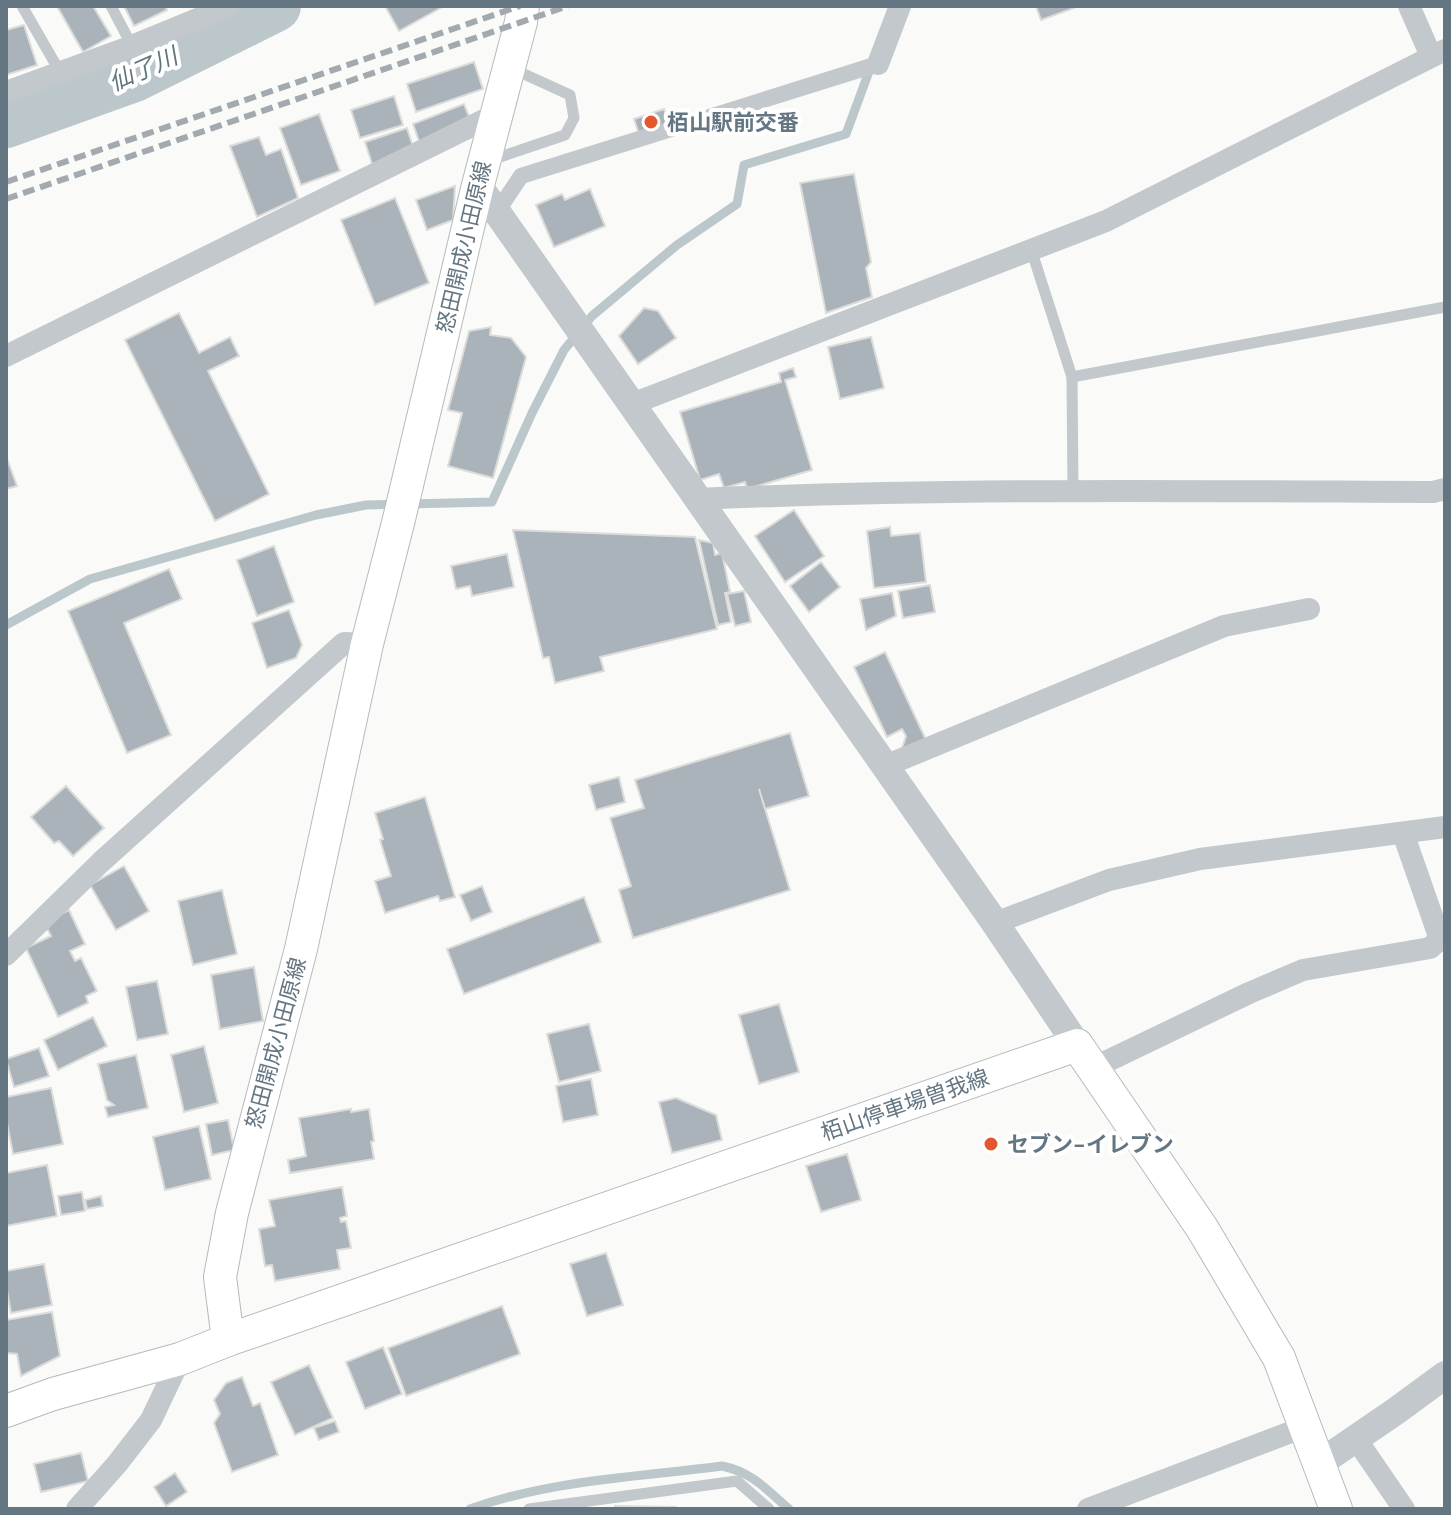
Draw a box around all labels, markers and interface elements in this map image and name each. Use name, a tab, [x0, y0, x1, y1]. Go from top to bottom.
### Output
water label: 仙了川	[104, 39, 185, 98]
place label: 栢山駅前交番	[667, 108, 799, 137]
marker: 栢山駅前交番	[642, 113, 660, 131]
street label: 怒田開成小田原線	[430, 158, 498, 336]
street label: 怒田開成小田原線	[239, 954, 313, 1132]
street label: 栢山停車場曽我線	[817, 1063, 993, 1147]
place label: セブン-イレブン	[1007, 1130, 1174, 1159]
marker: セブン-イレブン	[982, 1135, 1000, 1153]

